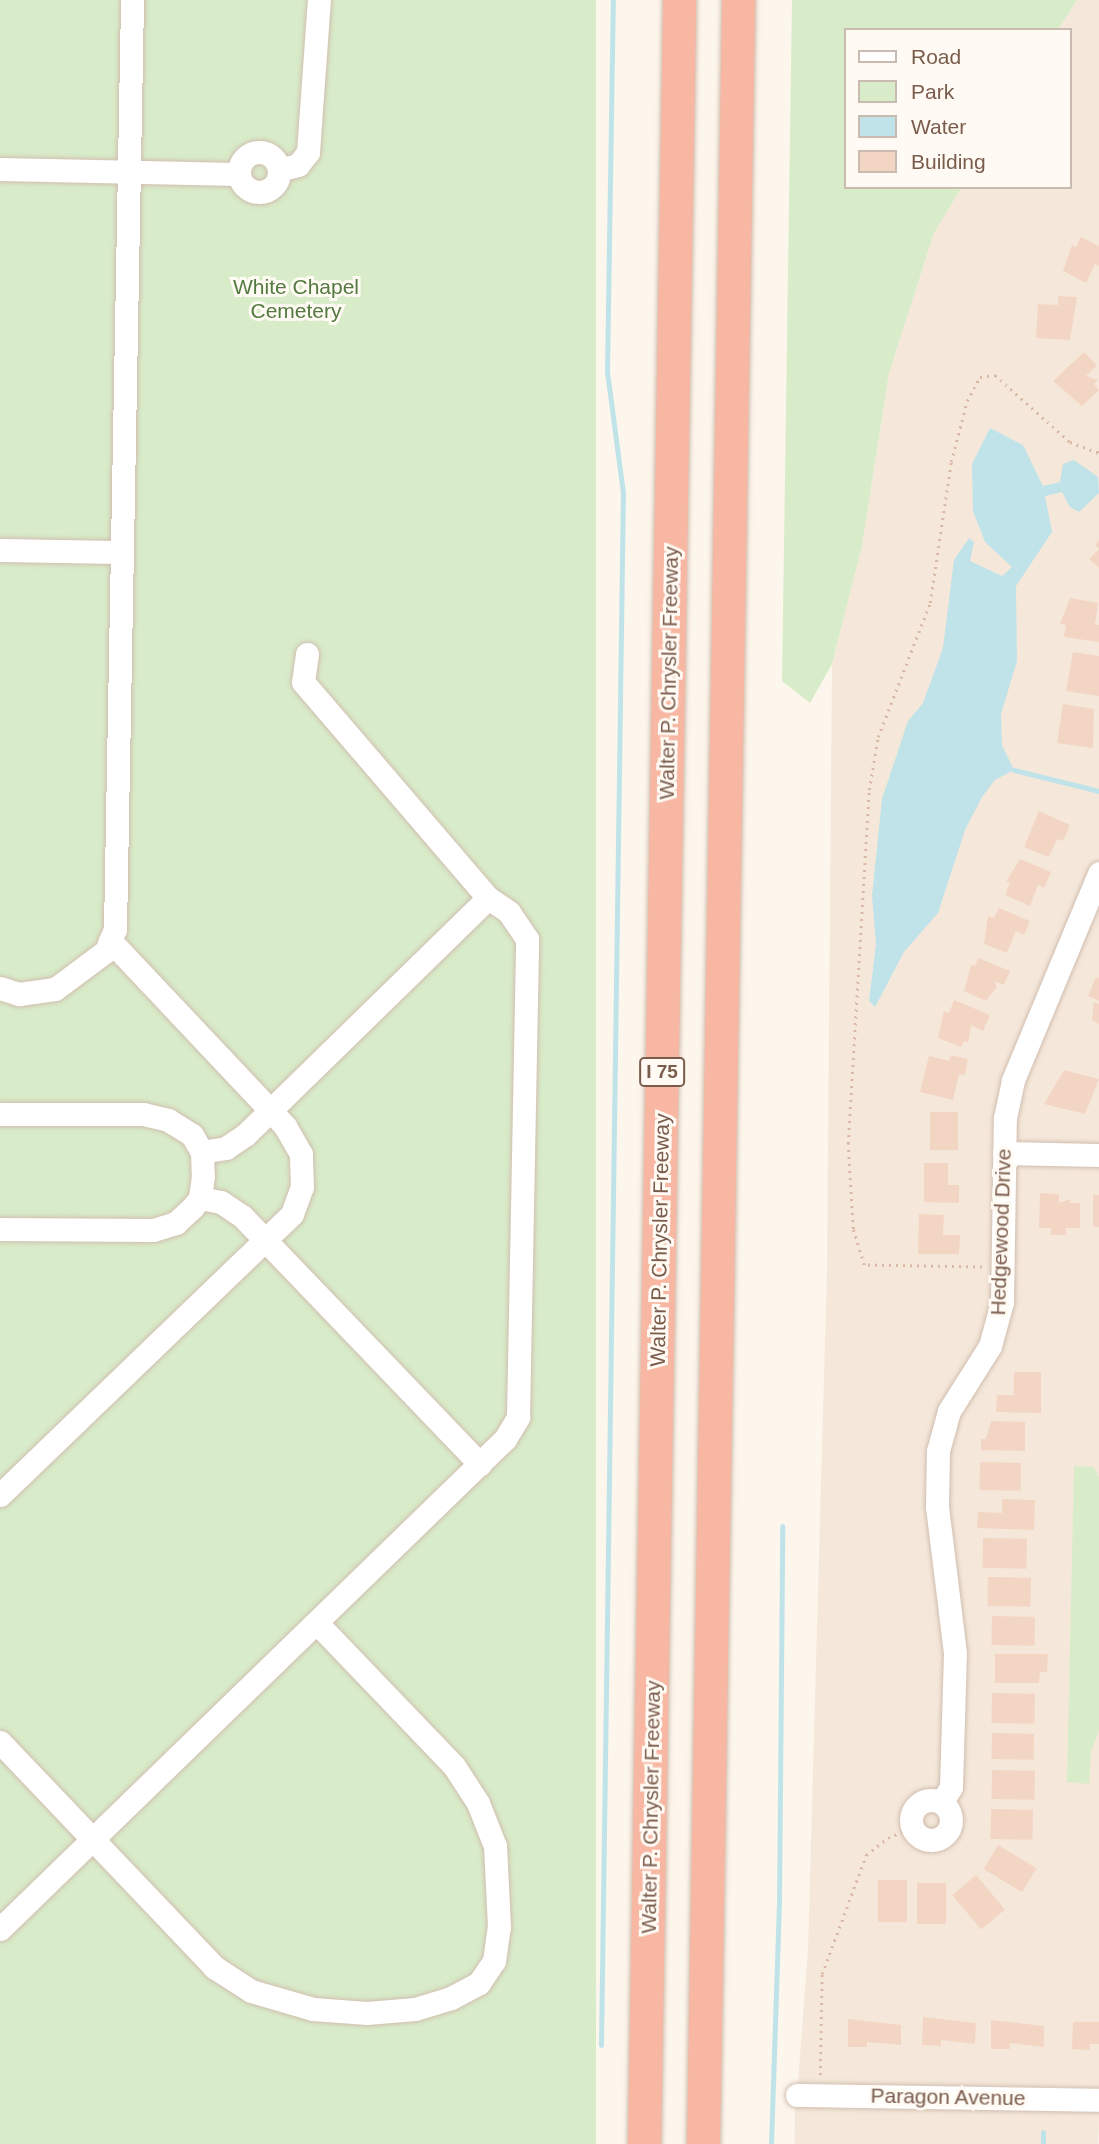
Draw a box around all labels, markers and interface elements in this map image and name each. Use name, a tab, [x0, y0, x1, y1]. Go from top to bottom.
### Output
legend	[844, 28, 1071, 189]
text: Road	[911, 45, 961, 68]
text: Park	[911, 80, 954, 103]
text: Water	[911, 115, 966, 138]
text: Building	[911, 150, 986, 173]
park label: White Chapel Cemetery	[233, 274, 359, 324]
street label: Walter P. Chrysler Freeway	[654, 546, 684, 800]
road number: I 75	[638, 1056, 686, 1088]
street label: Walter P. Chrysler Freeway	[645, 1113, 675, 1367]
street label: Hedgewood Drive	[985, 1148, 1017, 1316]
street label: Walter P. Chrysler Freeway	[636, 1680, 666, 1934]
street label: Paragon Avenue	[870, 2083, 1026, 2111]

